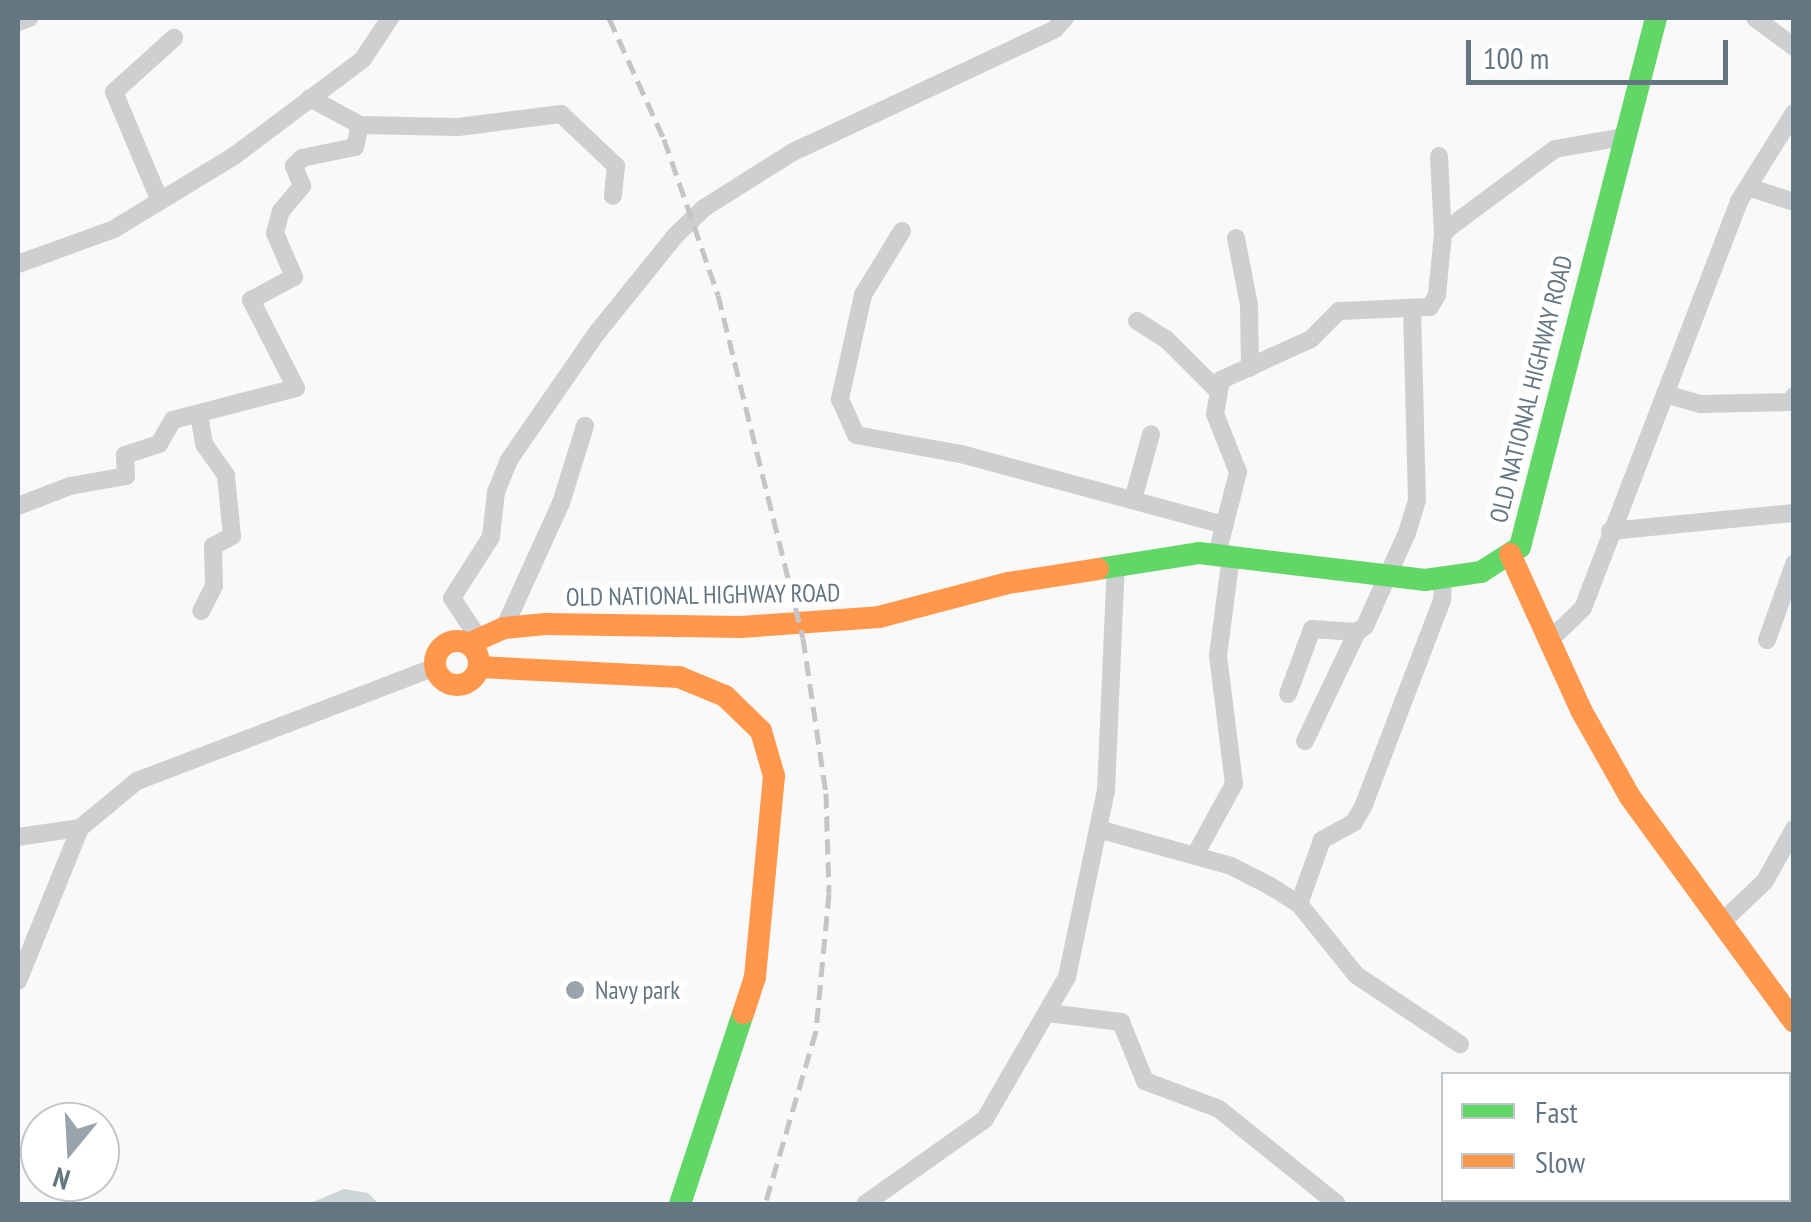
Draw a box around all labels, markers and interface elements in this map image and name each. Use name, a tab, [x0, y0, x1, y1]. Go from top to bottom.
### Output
scale bar	[1471, 20, 1734, 82]
text: 100 m	[1483, 38, 1549, 77]
street label: OLD NATIONAL HIGHWAY ROAD	[1483, 252, 1579, 526]
street label: OLD NATIONAL HIGHWAY ROAD	[565, 578, 841, 612]
place label: Navy park	[595, 975, 681, 1005]
marker: Navy park	[564, 979, 586, 1001]
legend	[1441, 1072, 1791, 1202]
text: Fast	[1535, 1092, 1578, 1131]
north arrow	[20, 1102, 120, 1202]
text: Slow	[1535, 1142, 1585, 1181]
text: N	[48, 1159, 74, 1199]

